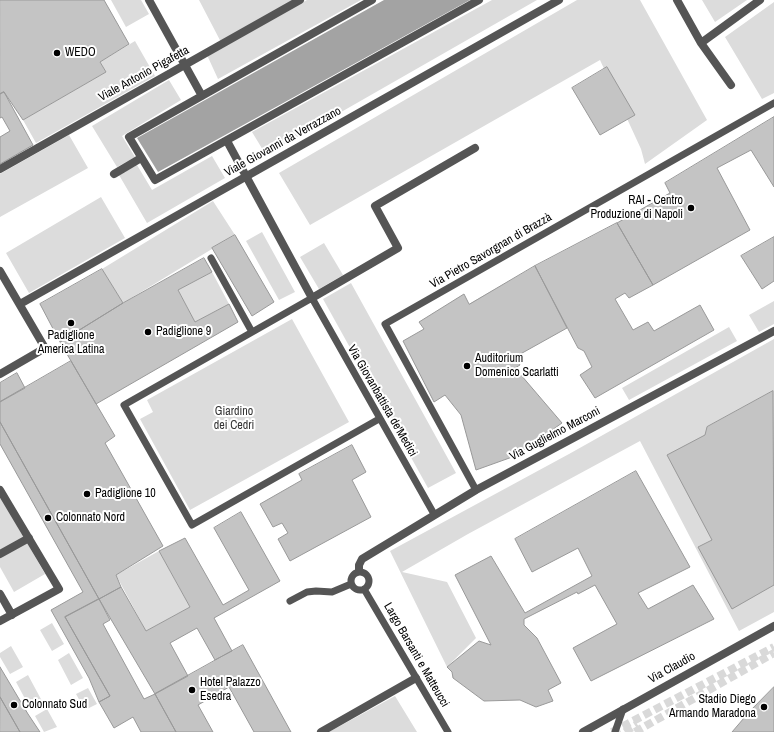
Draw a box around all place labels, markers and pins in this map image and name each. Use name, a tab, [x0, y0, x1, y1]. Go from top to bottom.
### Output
place label: WEDO	[65, 46, 96, 60]
marker: WEDO	[52, 48, 62, 58]
place label: RAI - Centro Produzione di Napoli	[591, 194, 683, 222]
marker: RAI - Centro Produzione di Napoli	[686, 203, 696, 213]
marker: Padiglione America Latina	[66, 318, 76, 328]
place label: Padiglione 9	[156, 325, 211, 339]
marker: Padiglione 9	[143, 327, 153, 337]
place label: Padiglione America Latina	[38, 329, 104, 357]
place label: Auditorium Domenico Scarlatti	[475, 352, 559, 380]
marker: Auditorium Domenico Scarlatti	[462, 361, 472, 371]
place label: Padiglione 10	[95, 487, 156, 501]
marker: Padiglione 10	[82, 489, 92, 499]
place label: Colonnato Nord	[56, 511, 125, 525]
marker: Colonnato Nord	[43, 513, 53, 523]
place label: Hotel Palazzo Esedra	[200, 676, 261, 704]
marker: Hotel Palazzo Esedra	[187, 685, 197, 695]
place label: Stadio Diego Armando Maradona	[669, 693, 756, 721]
place label: Colonnato Sud	[22, 698, 87, 712]
marker: Colonnato Sud	[9, 700, 19, 710]
marker: Stadio Diego Armando Maradona	[759, 702, 769, 712]

